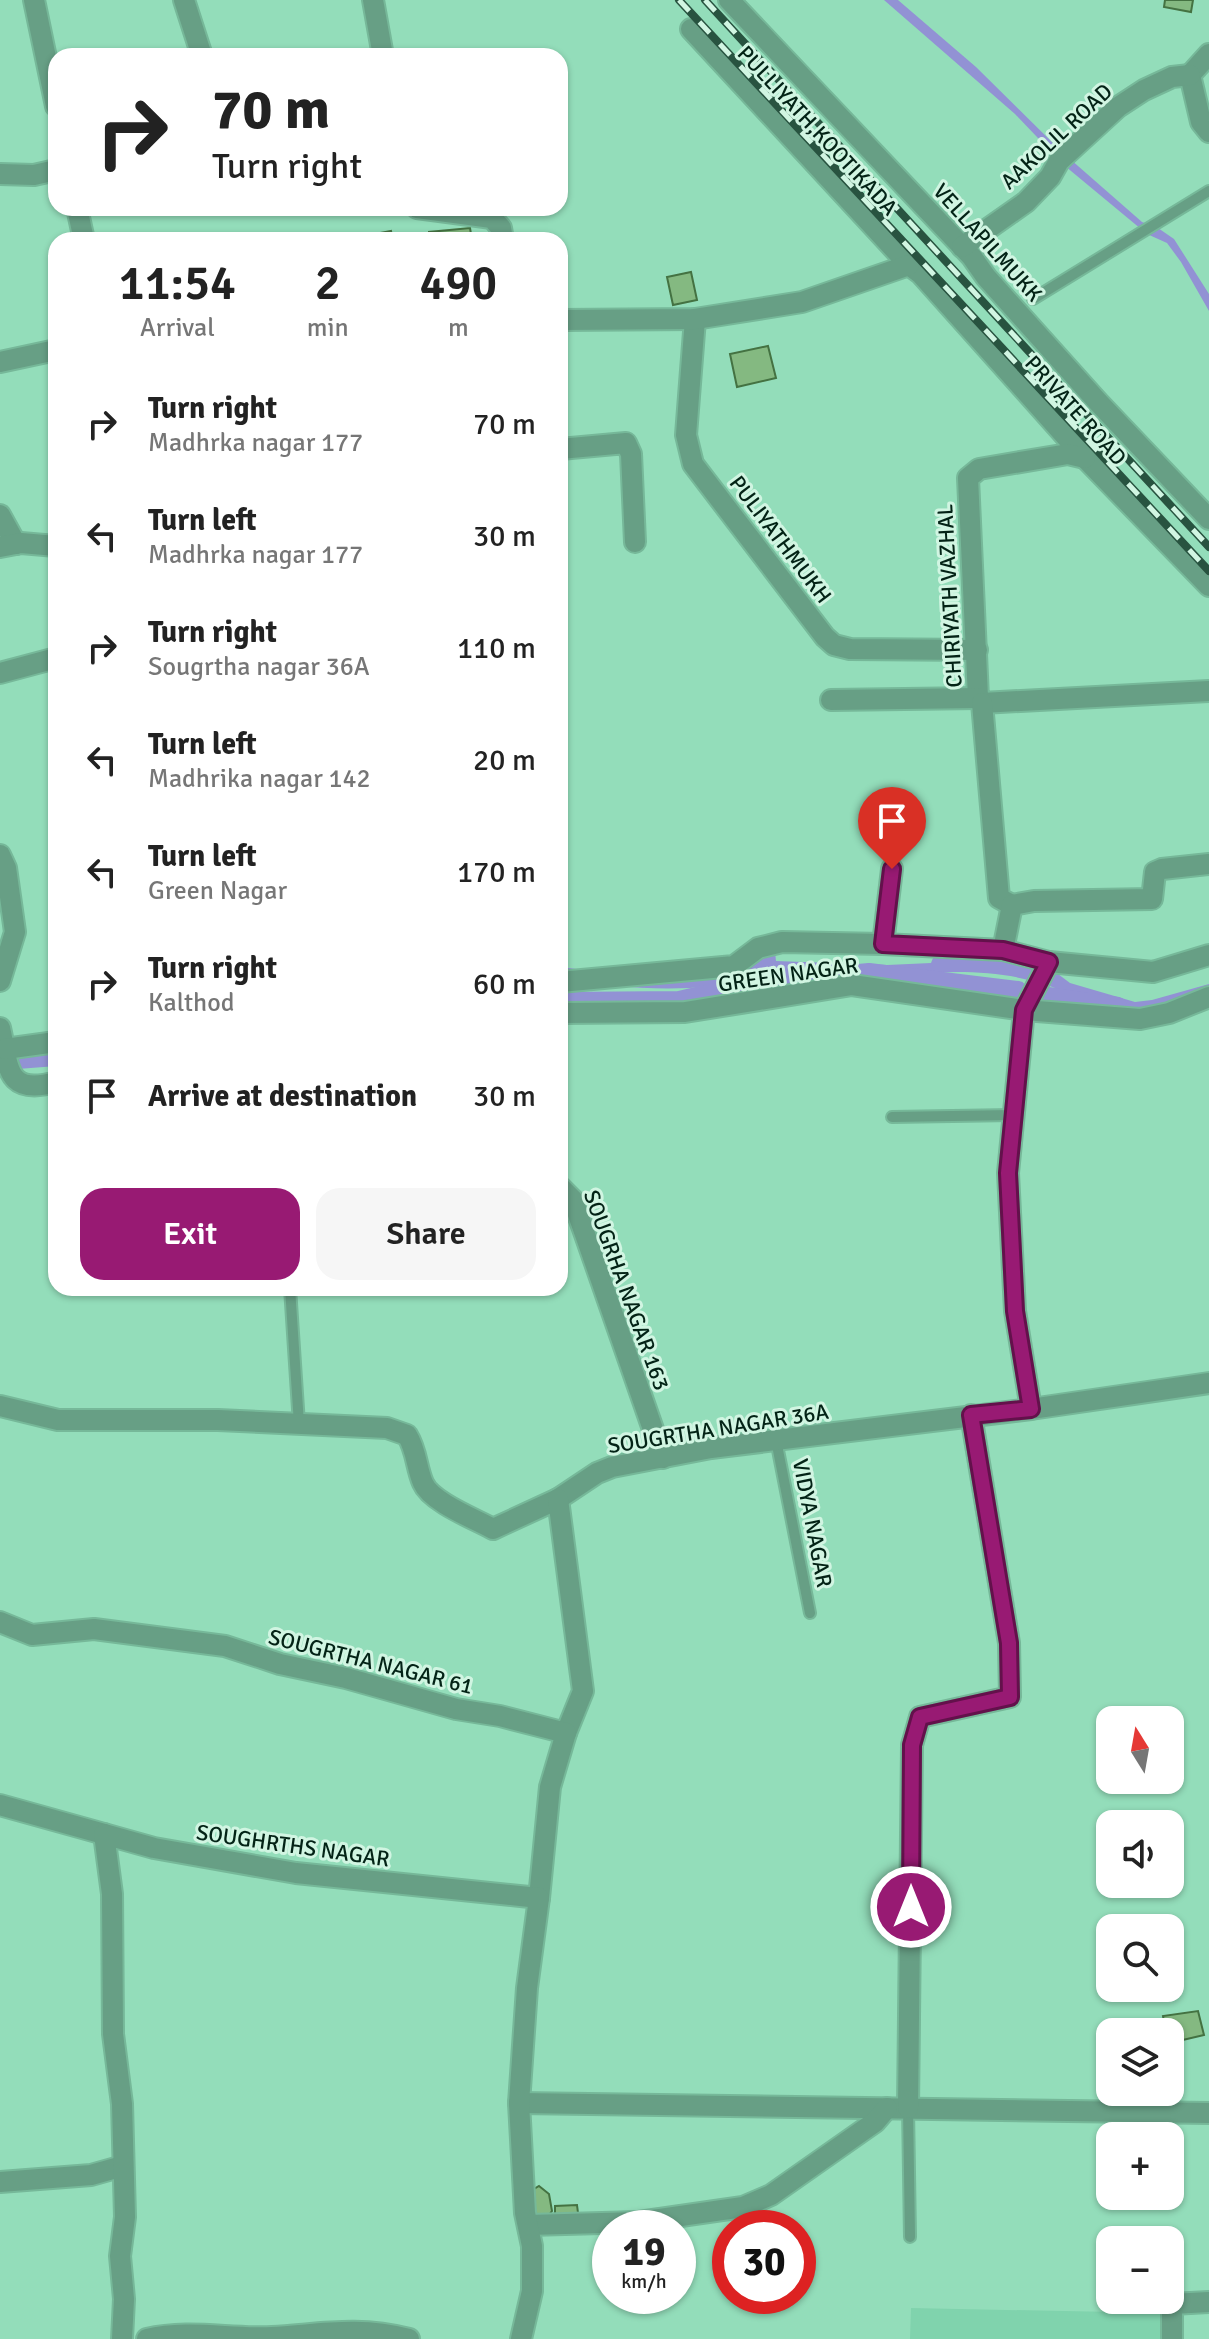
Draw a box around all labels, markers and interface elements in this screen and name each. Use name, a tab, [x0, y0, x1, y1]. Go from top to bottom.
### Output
street label: PULLIYATH,KOOTIKADA	[732, 40, 904, 221]
text: 70 m	[212, 75, 330, 144]
street label: AAKOLIL ROAD	[995, 78, 1118, 195]
icon: right	[80, 80, 184, 184]
text: Turn right	[212, 144, 362, 189]
street label: VELLAPILMUKK	[927, 178, 1048, 307]
text: 11:54	[119, 254, 236, 313]
text: 2	[315, 254, 341, 313]
text: 490	[419, 254, 497, 313]
text: Arrival	[140, 312, 215, 344]
text: min	[307, 312, 349, 344]
text: m	[448, 312, 469, 344]
street label: PRIVATE ROAD	[1019, 350, 1132, 471]
text: Turn right	[148, 390, 277, 427]
icon: right	[80, 402, 124, 446]
text: 70 m	[473, 406, 536, 443]
text: Madhrka nagar 177	[148, 427, 363, 459]
street label: PULIYATHMUKH	[724, 470, 837, 609]
text: Turn left	[148, 502, 257, 539]
street label: CHIRIYATH VAZHAL	[931, 504, 968, 688]
icon: left	[80, 514, 124, 558]
text: 30 m	[473, 518, 536, 555]
text: Madhrka nagar 177	[148, 539, 363, 571]
text: Turn right	[148, 614, 277, 651]
icon: right	[80, 626, 124, 670]
text: 110 m	[457, 630, 536, 667]
text: Sougrtha nagar 36A	[148, 651, 370, 683]
text: Turn left	[148, 726, 257, 763]
icon: left	[80, 738, 124, 782]
text: 20 m	[473, 742, 536, 779]
text: Madhrika nagar 142	[148, 763, 371, 795]
pin	[858, 787, 926, 869]
icon: arrive	[870, 799, 914, 843]
text: Turn left	[148, 838, 257, 875]
icon: left	[80, 850, 124, 894]
text: 170 m	[457, 854, 536, 891]
text: Green Nagar	[148, 875, 287, 907]
text: Turn right	[148, 950, 277, 987]
street label: GREEN NAGAR	[716, 951, 860, 998]
icon: right	[80, 962, 124, 1006]
text: 60 m	[473, 966, 536, 1003]
text: Kalthod	[148, 987, 234, 1019]
icon: arrive	[80, 1074, 124, 1118]
text: Arrive at destination	[148, 1078, 417, 1115]
text: 30 m	[473, 1078, 536, 1115]
street label: SOUGRHA NAGAR 163	[578, 1186, 675, 1394]
button: Exit	[80, 1188, 300, 1280]
button: Share	[316, 1188, 536, 1280]
street label: SOUGRTHA NAGAR 36A	[606, 1398, 831, 1459]
street label: VIDYA NAGAR	[787, 1457, 838, 1590]
street label: SOUGRTHA NAGAR 61	[266, 1623, 476, 1700]
north arrow	[1096, 1706, 1184, 1794]
map controls	[1096, 1706, 1184, 2314]
button: sound	[1096, 1810, 1184, 1898]
street label: SOUGHRTHS NAGAR	[195, 1819, 391, 1872]
position arrow	[869, 1865, 953, 1949]
button: search	[1096, 1914, 1184, 2002]
button: layers	[1096, 2018, 1184, 2106]
button: +	[1096, 2122, 1184, 2210]
speed limit sign: 30	[712, 2210, 816, 2314]
button: −	[1096, 2226, 1184, 2314]
text: 19	[622, 2227, 666, 2277]
text: km/h	[621, 2269, 667, 2294]

